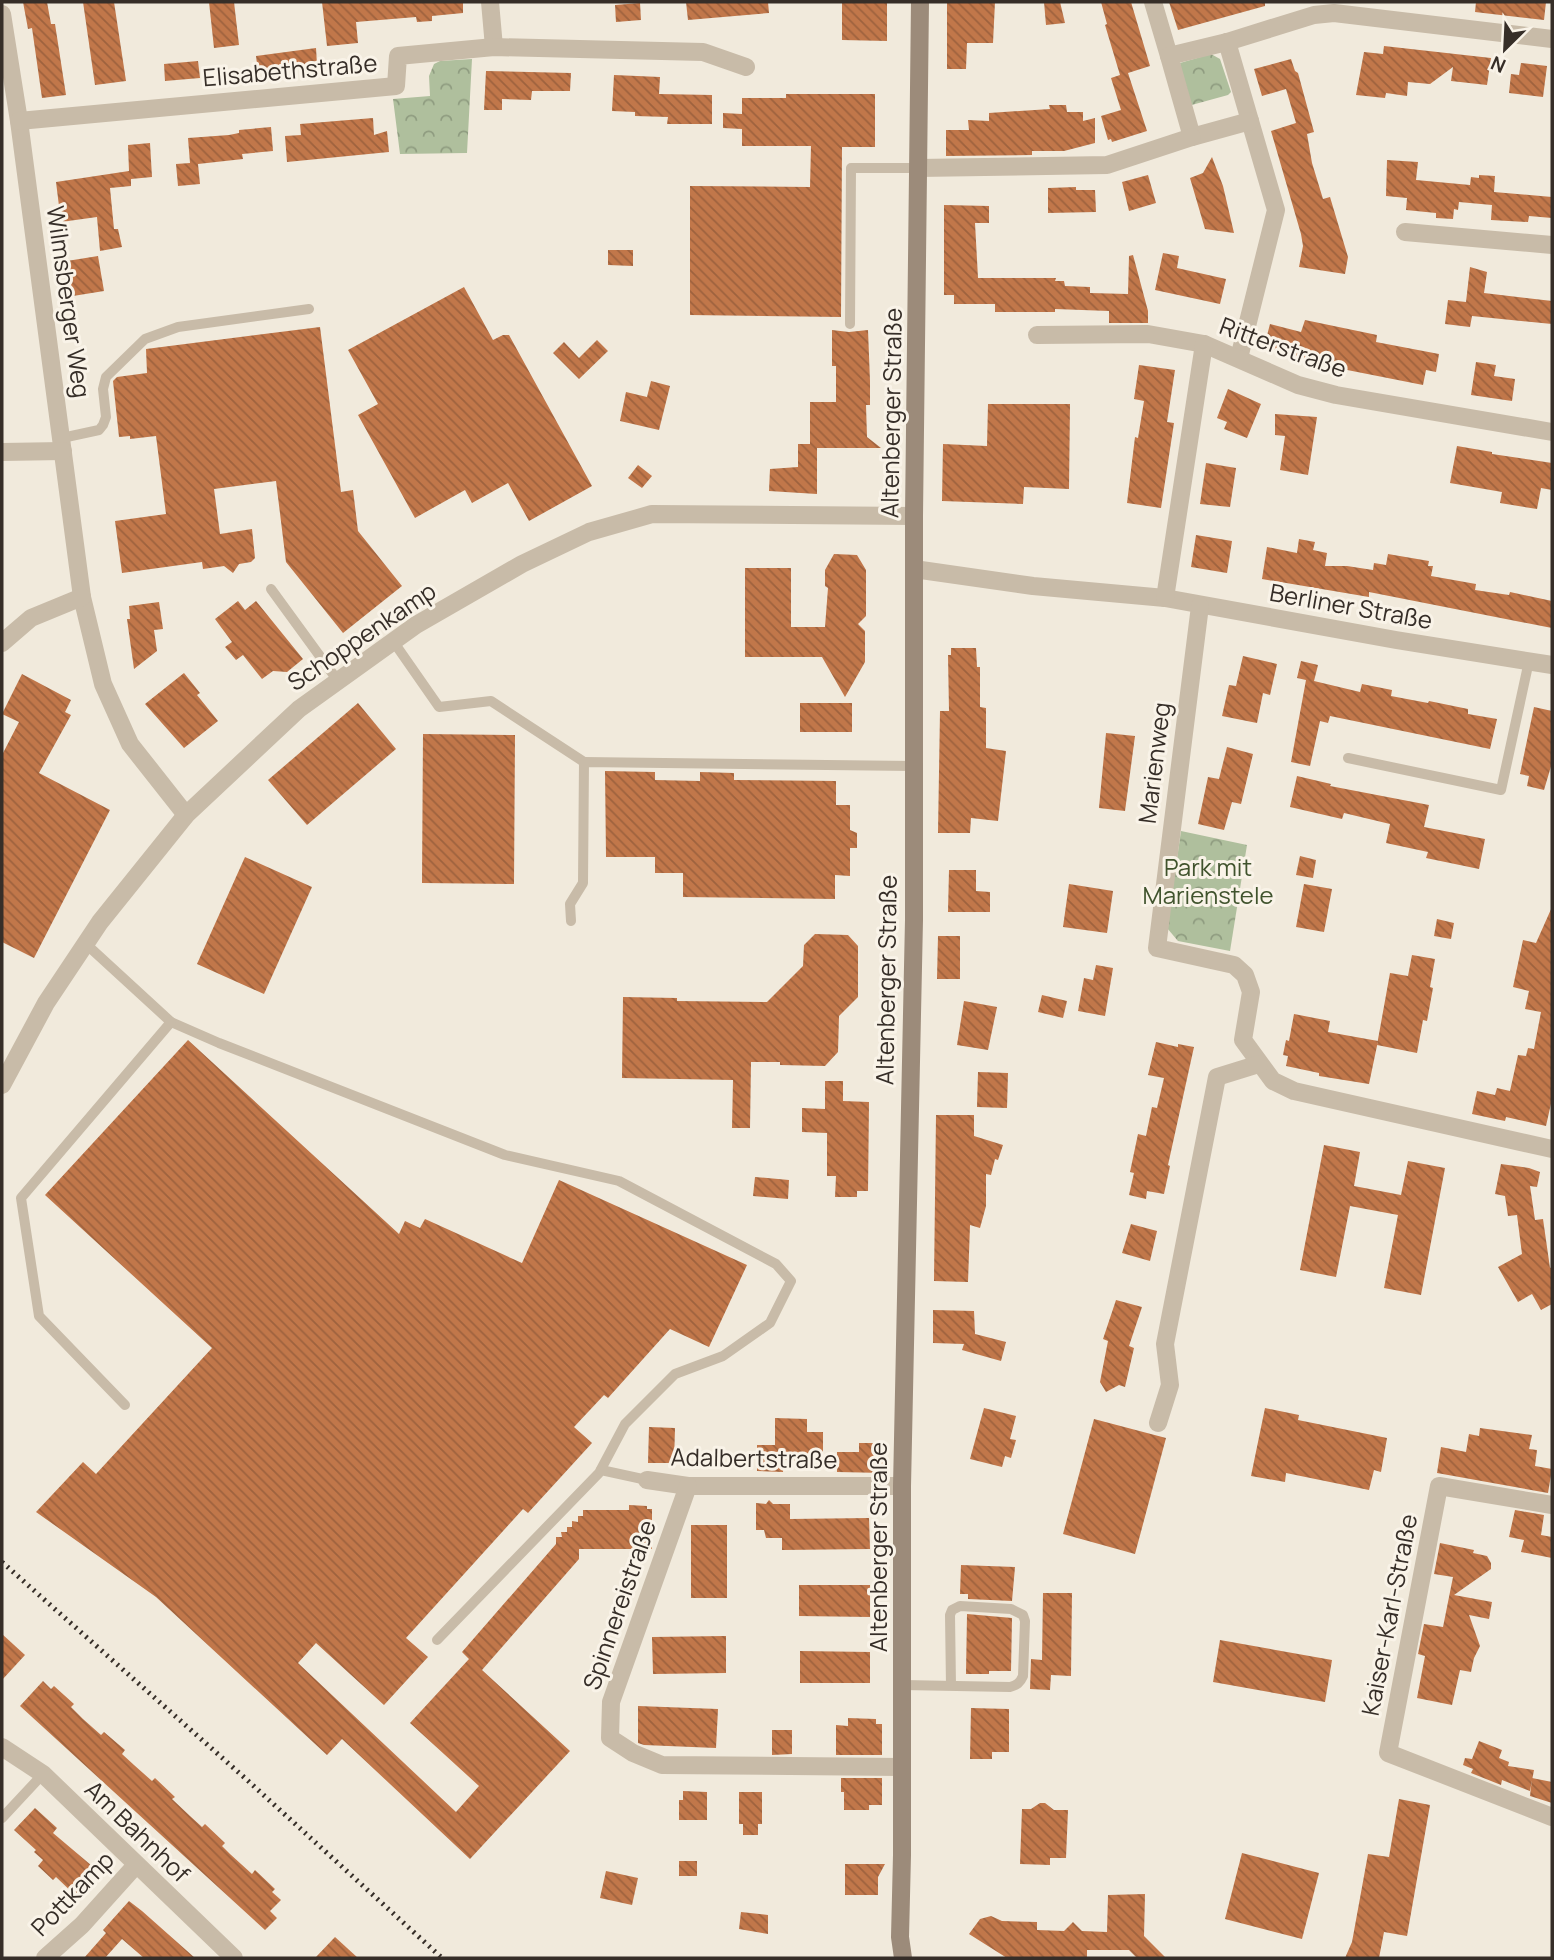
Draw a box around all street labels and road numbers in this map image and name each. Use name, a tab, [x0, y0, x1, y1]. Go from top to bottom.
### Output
street label: Elisabethstraße	[201, 45, 378, 94]
street label: Wilmsberger Weg	[40, 204, 99, 400]
street label: Altenberger Straße	[872, 308, 909, 518]
street label: Ritterstraße	[1215, 308, 1352, 385]
street label: Schoppenkamp	[280, 574, 442, 698]
street label: Berliner Straße	[1267, 575, 1435, 636]
street label: Marienweg	[1130, 700, 1177, 825]
street label: Altenberger Straße	[867, 875, 904, 1085]
street label: Adalbertstraße	[670, 1440, 838, 1475]
street label: Altenberger Straße	[861, 1442, 894, 1652]
street label: Kaiser-Karl-Straße	[1353, 1511, 1424, 1718]
street label: Spinnereistraße	[574, 1515, 663, 1694]
street label: Am Bahnhof	[78, 1773, 198, 1890]
street label: Pottkamp	[23, 1843, 121, 1943]

